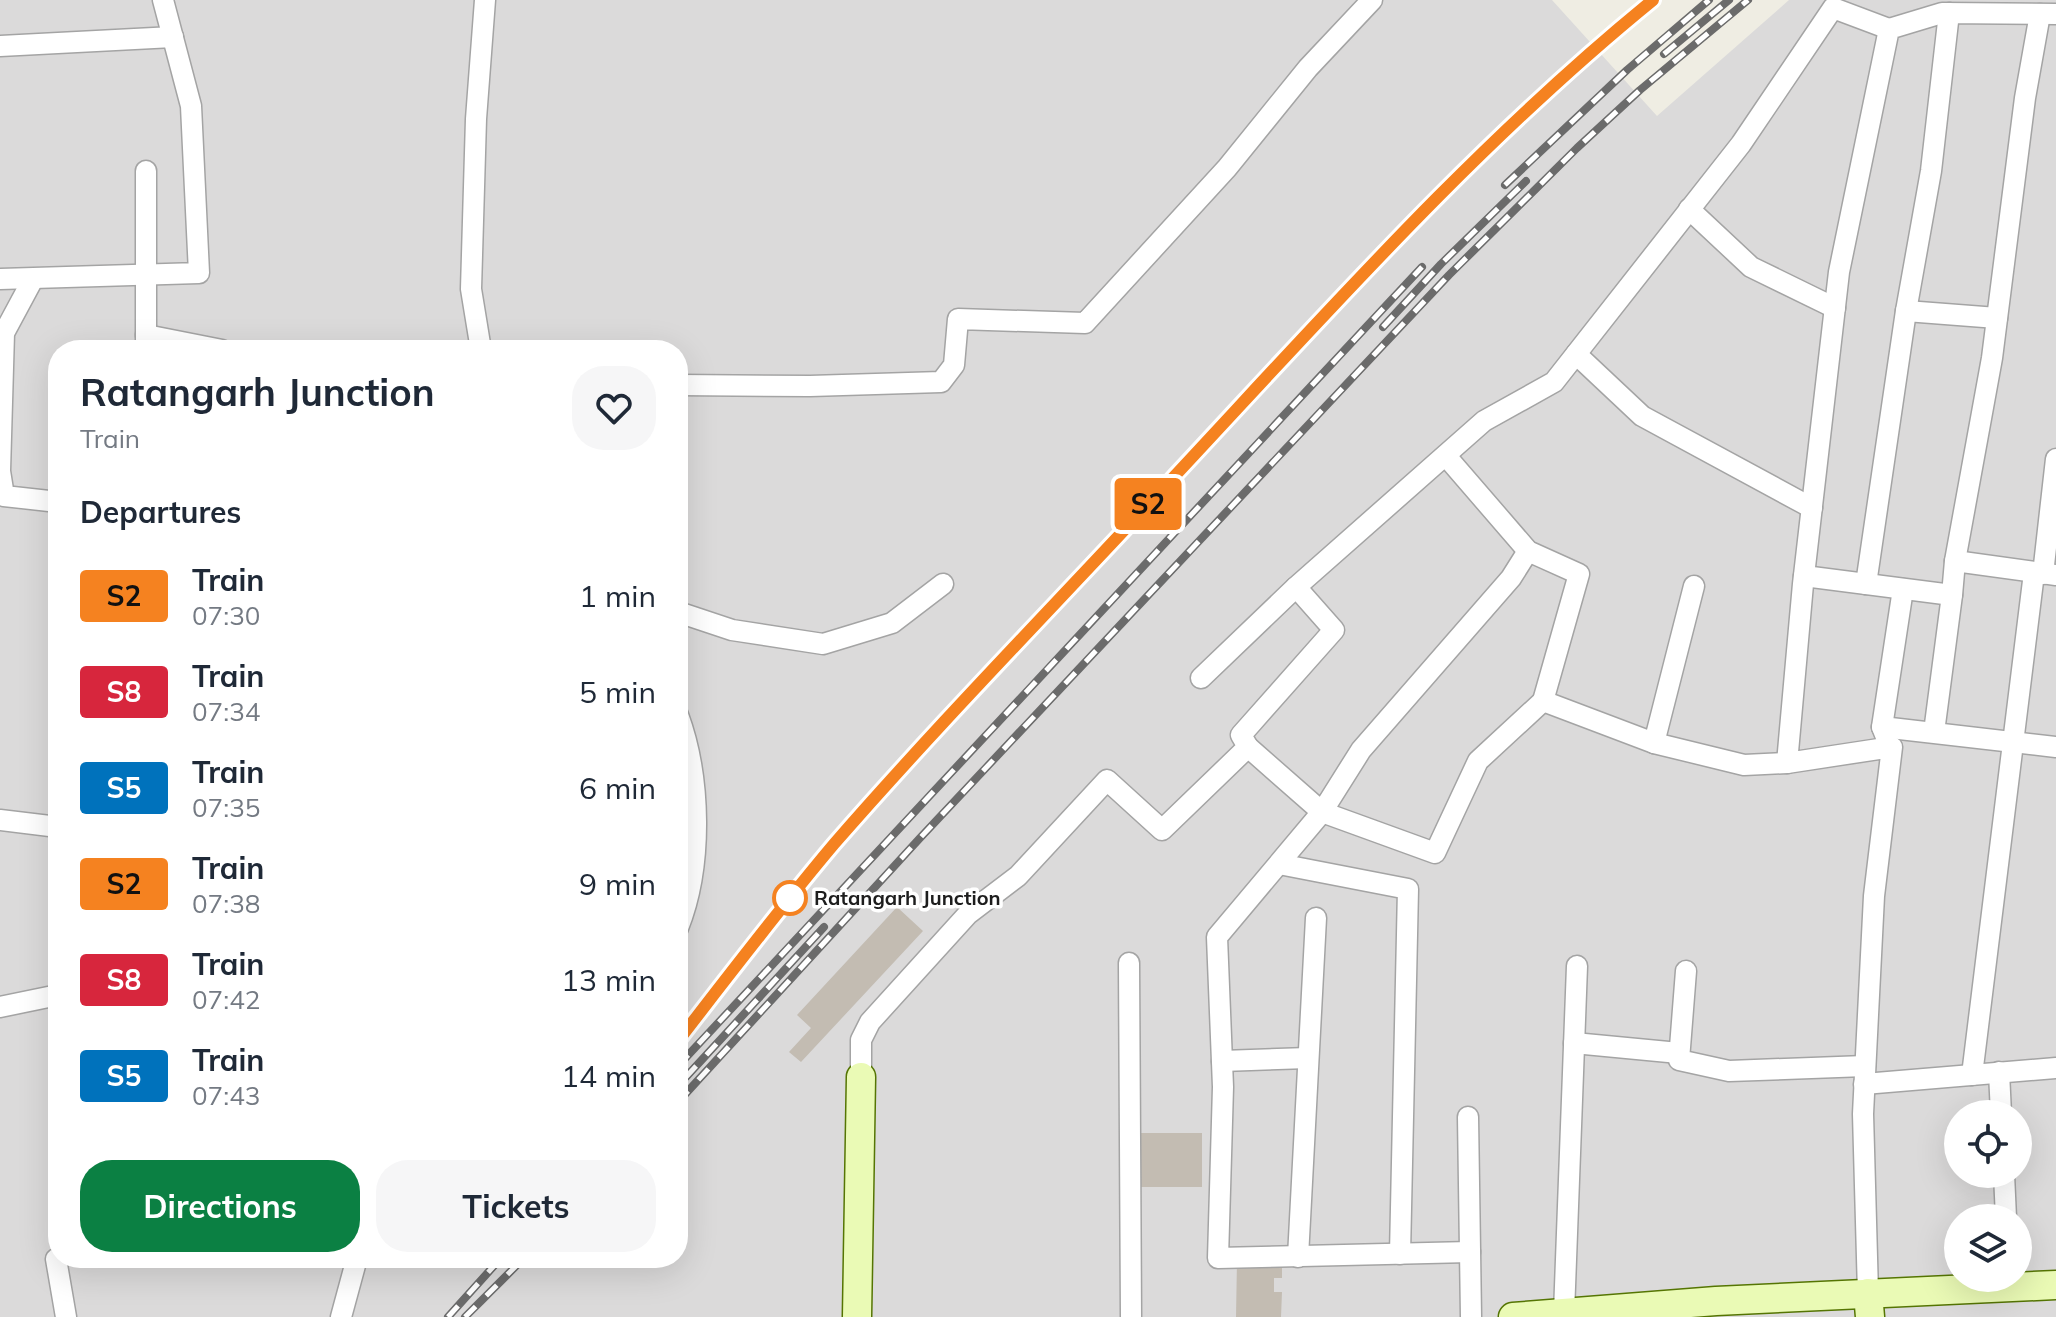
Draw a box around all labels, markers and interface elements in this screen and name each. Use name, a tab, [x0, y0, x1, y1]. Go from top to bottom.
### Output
button: heart	[572, 366, 656, 450]
text: Ratangarh Junction	[80, 368, 435, 416]
text: Train	[80, 422, 140, 455]
line badge: S2	[1112, 478, 1184, 530]
text: S2	[1131, 486, 1165, 521]
text: Departures	[80, 493, 241, 531]
text: Train	[192, 561, 264, 599]
text: 1 min	[579, 577, 656, 615]
text: S2	[107, 578, 141, 613]
text: 07:30	[192, 599, 260, 632]
text: Train	[192, 657, 264, 695]
text: 5 min	[579, 673, 656, 711]
text: S8	[107, 674, 141, 709]
text: 07:34	[192, 695, 260, 728]
text: Train	[192, 753, 264, 791]
text: 6 min	[579, 769, 656, 807]
text: S5	[107, 770, 141, 805]
text: 07:35	[192, 791, 260, 824]
text: Train	[192, 849, 264, 887]
text: 9 min	[579, 865, 656, 903]
text: S2	[107, 866, 141, 901]
marker: Ratangarh Junction	[773, 881, 807, 915]
place label: Ratangarh Junction	[814, 885, 1001, 910]
text: 07:38	[192, 887, 260, 920]
text: Train	[192, 945, 264, 983]
text: 13 min	[561, 961, 656, 999]
text: S8	[107, 962, 141, 997]
text: 07:42	[192, 983, 260, 1016]
text: Train	[192, 1041, 264, 1079]
text: 14 min	[561, 1057, 656, 1095]
text: S5	[107, 1058, 141, 1093]
text: 07:43	[192, 1079, 260, 1112]
map controls	[1944, 1100, 2032, 1292]
button: locate	[1944, 1100, 2032, 1188]
button: Directions	[80, 1160, 360, 1252]
button: Tickets	[376, 1160, 656, 1252]
button: layers	[1944, 1204, 2032, 1292]

